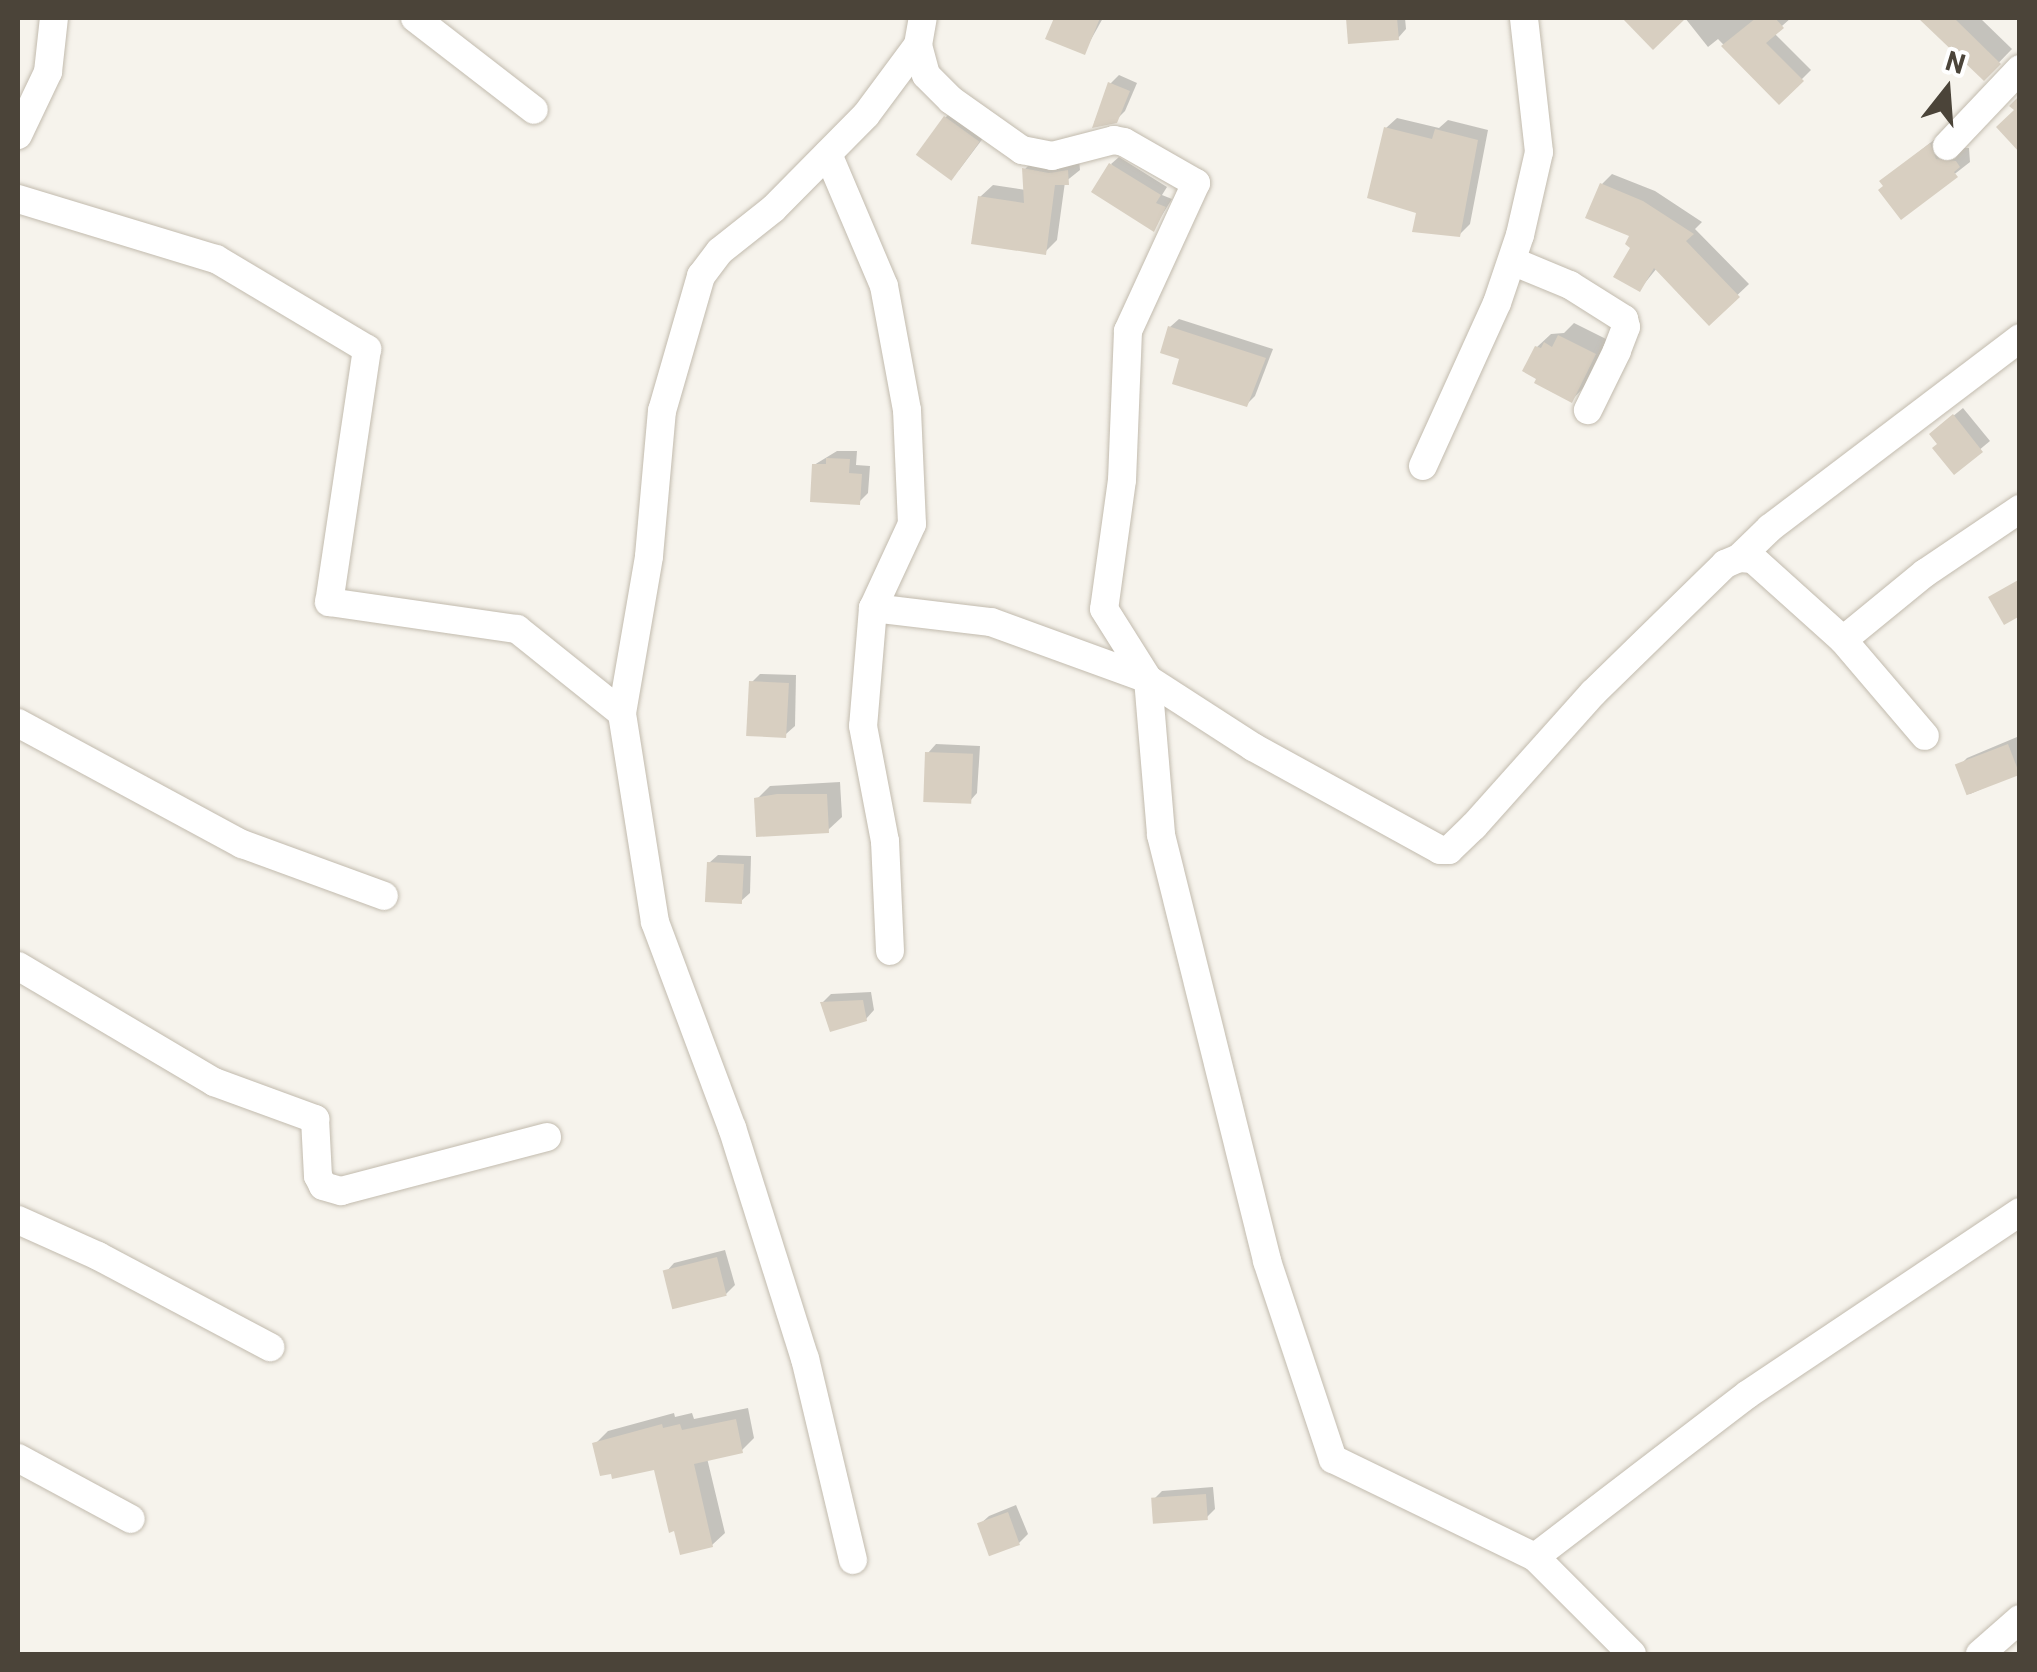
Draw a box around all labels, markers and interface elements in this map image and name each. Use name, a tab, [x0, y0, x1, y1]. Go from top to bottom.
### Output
north arrow	[1897, 40, 1997, 140]
text: N	[1942, 42, 1970, 80]

